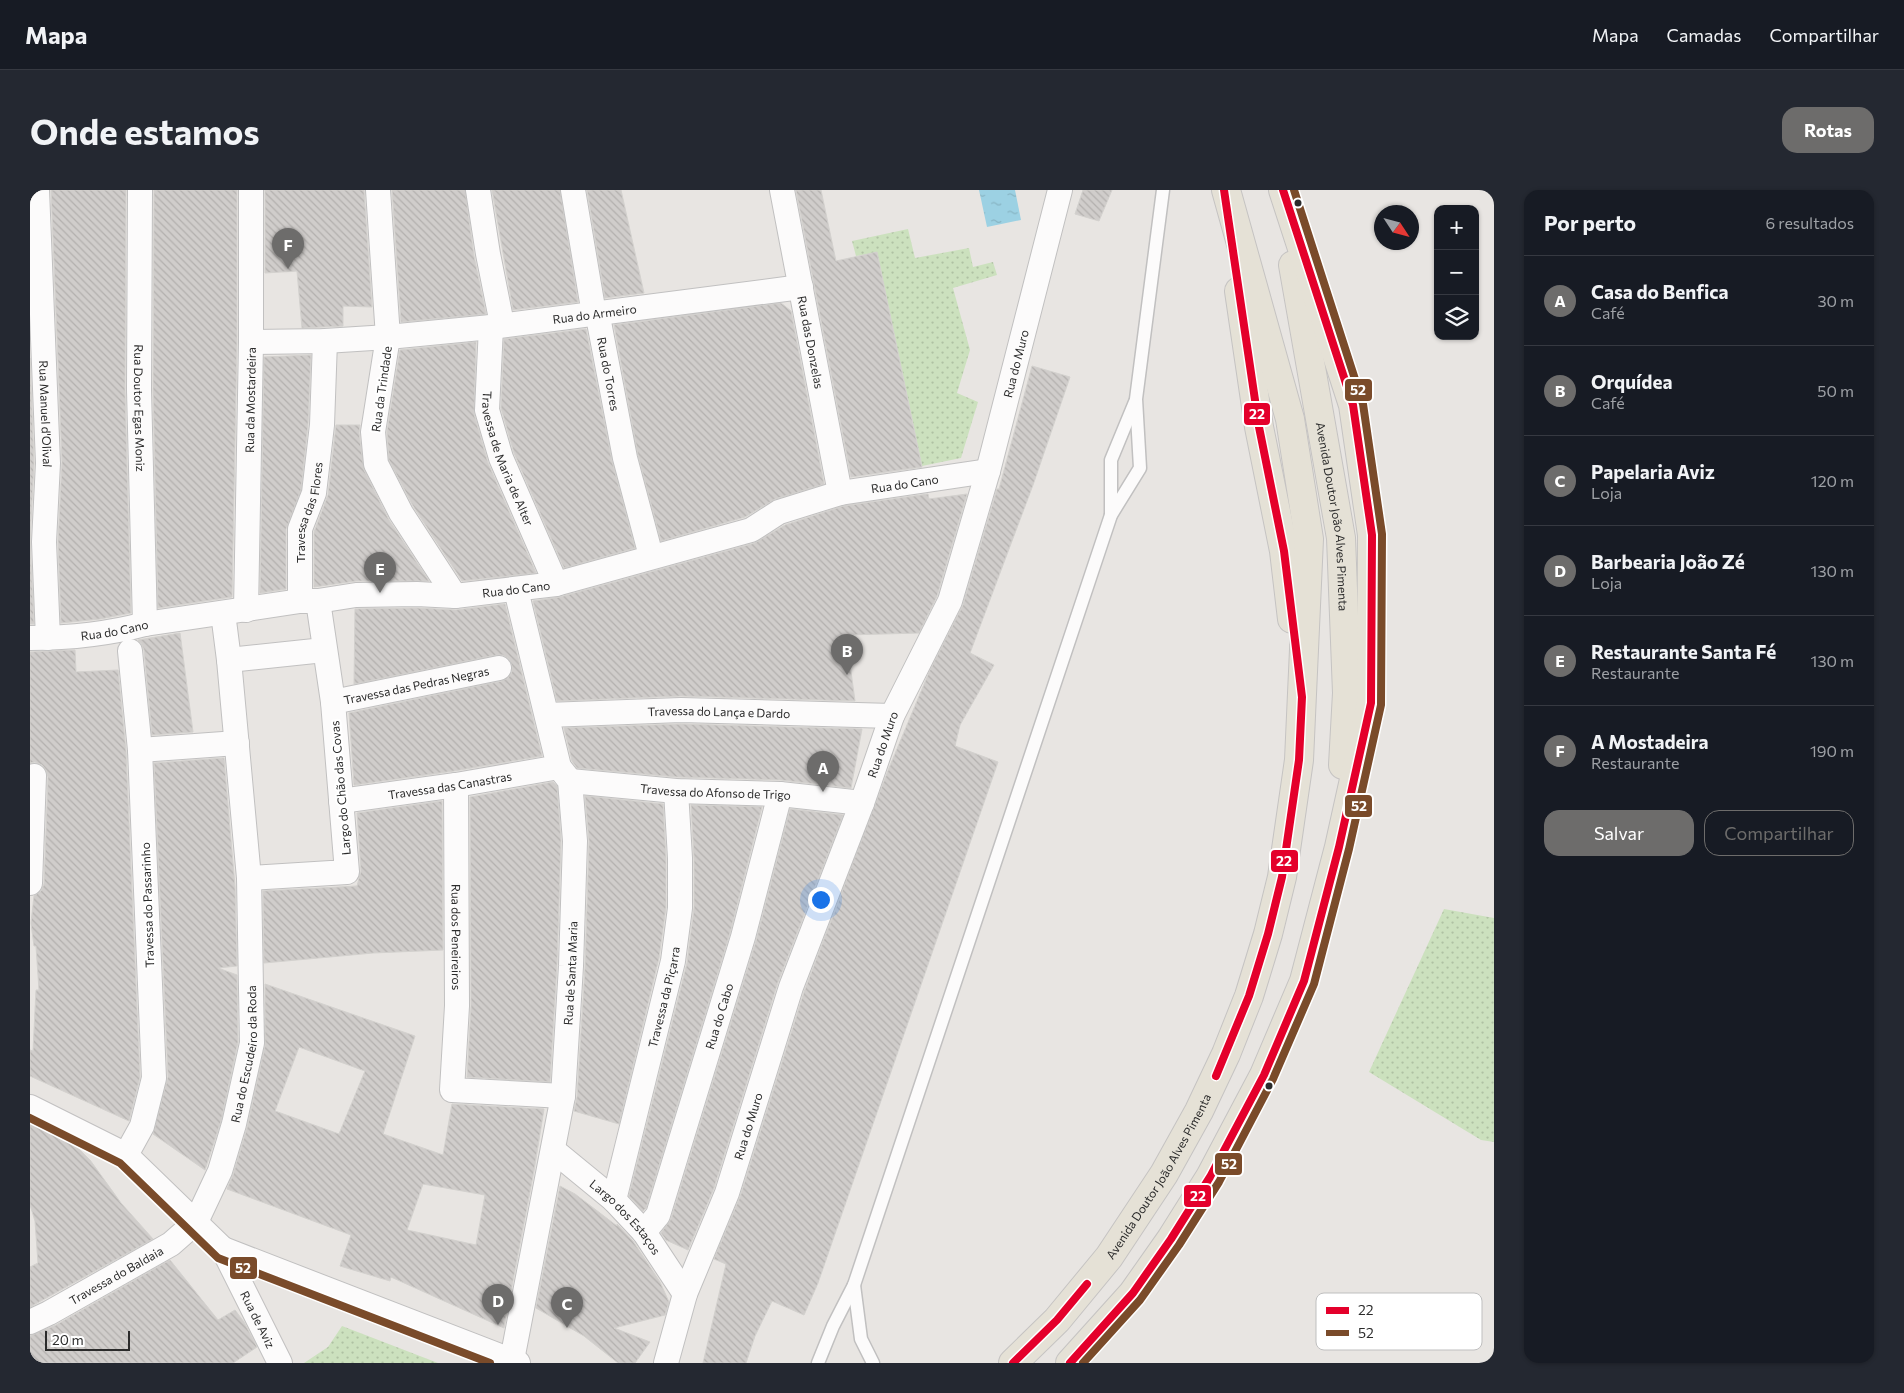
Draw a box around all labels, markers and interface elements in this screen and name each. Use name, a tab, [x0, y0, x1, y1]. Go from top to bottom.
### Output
text: Mapa	[25, 20, 87, 49]
text: Mapa	[1592, 24, 1639, 46]
text: Camadas	[1667, 24, 1741, 46]
text: Compartilhar	[1769, 24, 1879, 46]
button: Rotas	[1782, 107, 1874, 153]
text: Onde estamos	[30, 109, 260, 152]
unlabelled marker	[1293, 198, 1303, 208]
north arrow	[1374, 205, 1419, 250]
map controls	[1434, 205, 1479, 340]
button: +	[1434, 205, 1479, 250]
text: Por perto	[1544, 210, 1636, 235]
text: 6 resultados	[1766, 213, 1854, 232]
pin: F	[272, 228, 304, 269]
button: −	[1434, 250, 1479, 295]
text: Casa do Benfica	[1591, 280, 1728, 303]
text: A	[1554, 291, 1566, 310]
text: 30 m	[1817, 291, 1854, 310]
street label: Rua das Donzelas	[795, 295, 827, 390]
button: layers	[1434, 295, 1479, 340]
street label: Rua do Armeiro	[552, 301, 637, 326]
text: Café	[1591, 303, 1625, 322]
street label: Rua do Muro	[1000, 328, 1031, 399]
street label: Rua do Torres	[595, 336, 623, 412]
street label: Rua Doutor Egas Moniz	[132, 344, 148, 472]
street label: Rua da Trindade	[368, 345, 394, 433]
street label: Rua da Mostardeira	[242, 347, 258, 453]
street label: Rua Manuel d'Olival	[37, 360, 55, 468]
text: Orquídea	[1591, 370, 1673, 393]
line badge: 52	[1344, 378, 1373, 402]
text: 52	[1350, 381, 1366, 398]
text: B	[1555, 381, 1565, 400]
text: 50 m	[1817, 381, 1854, 400]
street label: Travessa de Maria de Alter	[480, 391, 537, 528]
text: Café	[1591, 393, 1625, 412]
line badge: 22	[1243, 402, 1271, 426]
text: 22	[1249, 405, 1265, 422]
street label: Avenida Doutor João Alves Pimenta	[1314, 421, 1351, 611]
text: Papelaria Aviz	[1591, 460, 1715, 483]
street label: Travessa das Flores	[293, 461, 325, 563]
street label: Rua do Cano	[870, 471, 939, 495]
text: C	[1555, 471, 1565, 490]
text: 120 m	[1811, 471, 1854, 490]
text: Loja	[1591, 483, 1622, 502]
text: Barbearia João Zé	[1591, 550, 1745, 573]
pin: E	[364, 552, 396, 593]
text: D	[1554, 561, 1566, 580]
text: 130 m	[1811, 561, 1854, 580]
text: Loja	[1591, 573, 1622, 592]
street label: Rua do Cano	[481, 578, 551, 600]
street label: Rua do Cano	[80, 616, 150, 642]
pin: B	[831, 634, 863, 675]
text: Restaurante Santa Fé	[1591, 640, 1776, 663]
text: E	[1555, 651, 1565, 670]
text: 130 m	[1811, 651, 1854, 670]
street label: Travessa das Pedras Negras	[342, 663, 490, 707]
text: Restaurante	[1591, 663, 1679, 682]
street label: Travessa do Lança e Dardo	[647, 703, 790, 720]
street label: Rua do Muro	[864, 708, 900, 779]
street label: Largo do Chão das Covas	[327, 720, 353, 856]
text: A Mostadeira	[1591, 730, 1708, 753]
text: F	[1555, 741, 1565, 760]
text: 190 m	[1810, 741, 1854, 760]
pin: A	[807, 751, 839, 792]
text: Restaurante	[1591, 753, 1679, 772]
street label: Travessa das Canastras	[387, 768, 513, 801]
street label: Travessa do Afonso de Trigo	[640, 781, 792, 802]
line badge: 52	[1344, 794, 1373, 818]
text: 52	[1351, 797, 1367, 814]
button: Salvar	[1544, 810, 1694, 856]
button: Compartilhar	[1704, 810, 1854, 856]
street label: Travessa do Passarinho	[138, 842, 156, 968]
line badge: 22	[1270, 849, 1299, 873]
text: 22	[1276, 852, 1292, 869]
street label: Rua dos Peneireiros	[449, 884, 464, 990]
your location	[808, 887, 834, 913]
street label: Rua de Santa Maria	[560, 921, 579, 1026]
street label: Travessa da Piçarra	[645, 946, 682, 1049]
street label: Rua do Cabo	[702, 981, 736, 1051]
street label: Rua do Escudeiro da Roda	[228, 985, 259, 1124]
unlabelled marker	[1264, 1081, 1274, 1091]
street label: Rua do Muro	[731, 1091, 765, 1161]
street label: Avenida Doutor João Alves Pimenta	[1103, 1091, 1213, 1261]
line badge: 52	[1214, 1152, 1243, 1176]
text: 52	[1221, 1155, 1237, 1172]
street label: Largo dos Estaços	[587, 1176, 664, 1257]
line badge: 22	[1183, 1184, 1212, 1208]
text: 22	[1190, 1187, 1206, 1204]
street label: Travessa do Baldaia	[67, 1243, 165, 1307]
line badge: 52	[229, 1256, 258, 1280]
text: 52	[235, 1259, 251, 1276]
pin: D	[482, 1284, 514, 1325]
pin: C	[551, 1287, 583, 1328]
street label: Rua de Aviz	[238, 1288, 278, 1350]
legend	[1316, 1293, 1482, 1350]
text: 22	[1358, 1301, 1374, 1318]
text: 52	[1358, 1324, 1374, 1341]
scale bar	[45, 1328, 130, 1351]
text: 20 m	[52, 1331, 84, 1348]

